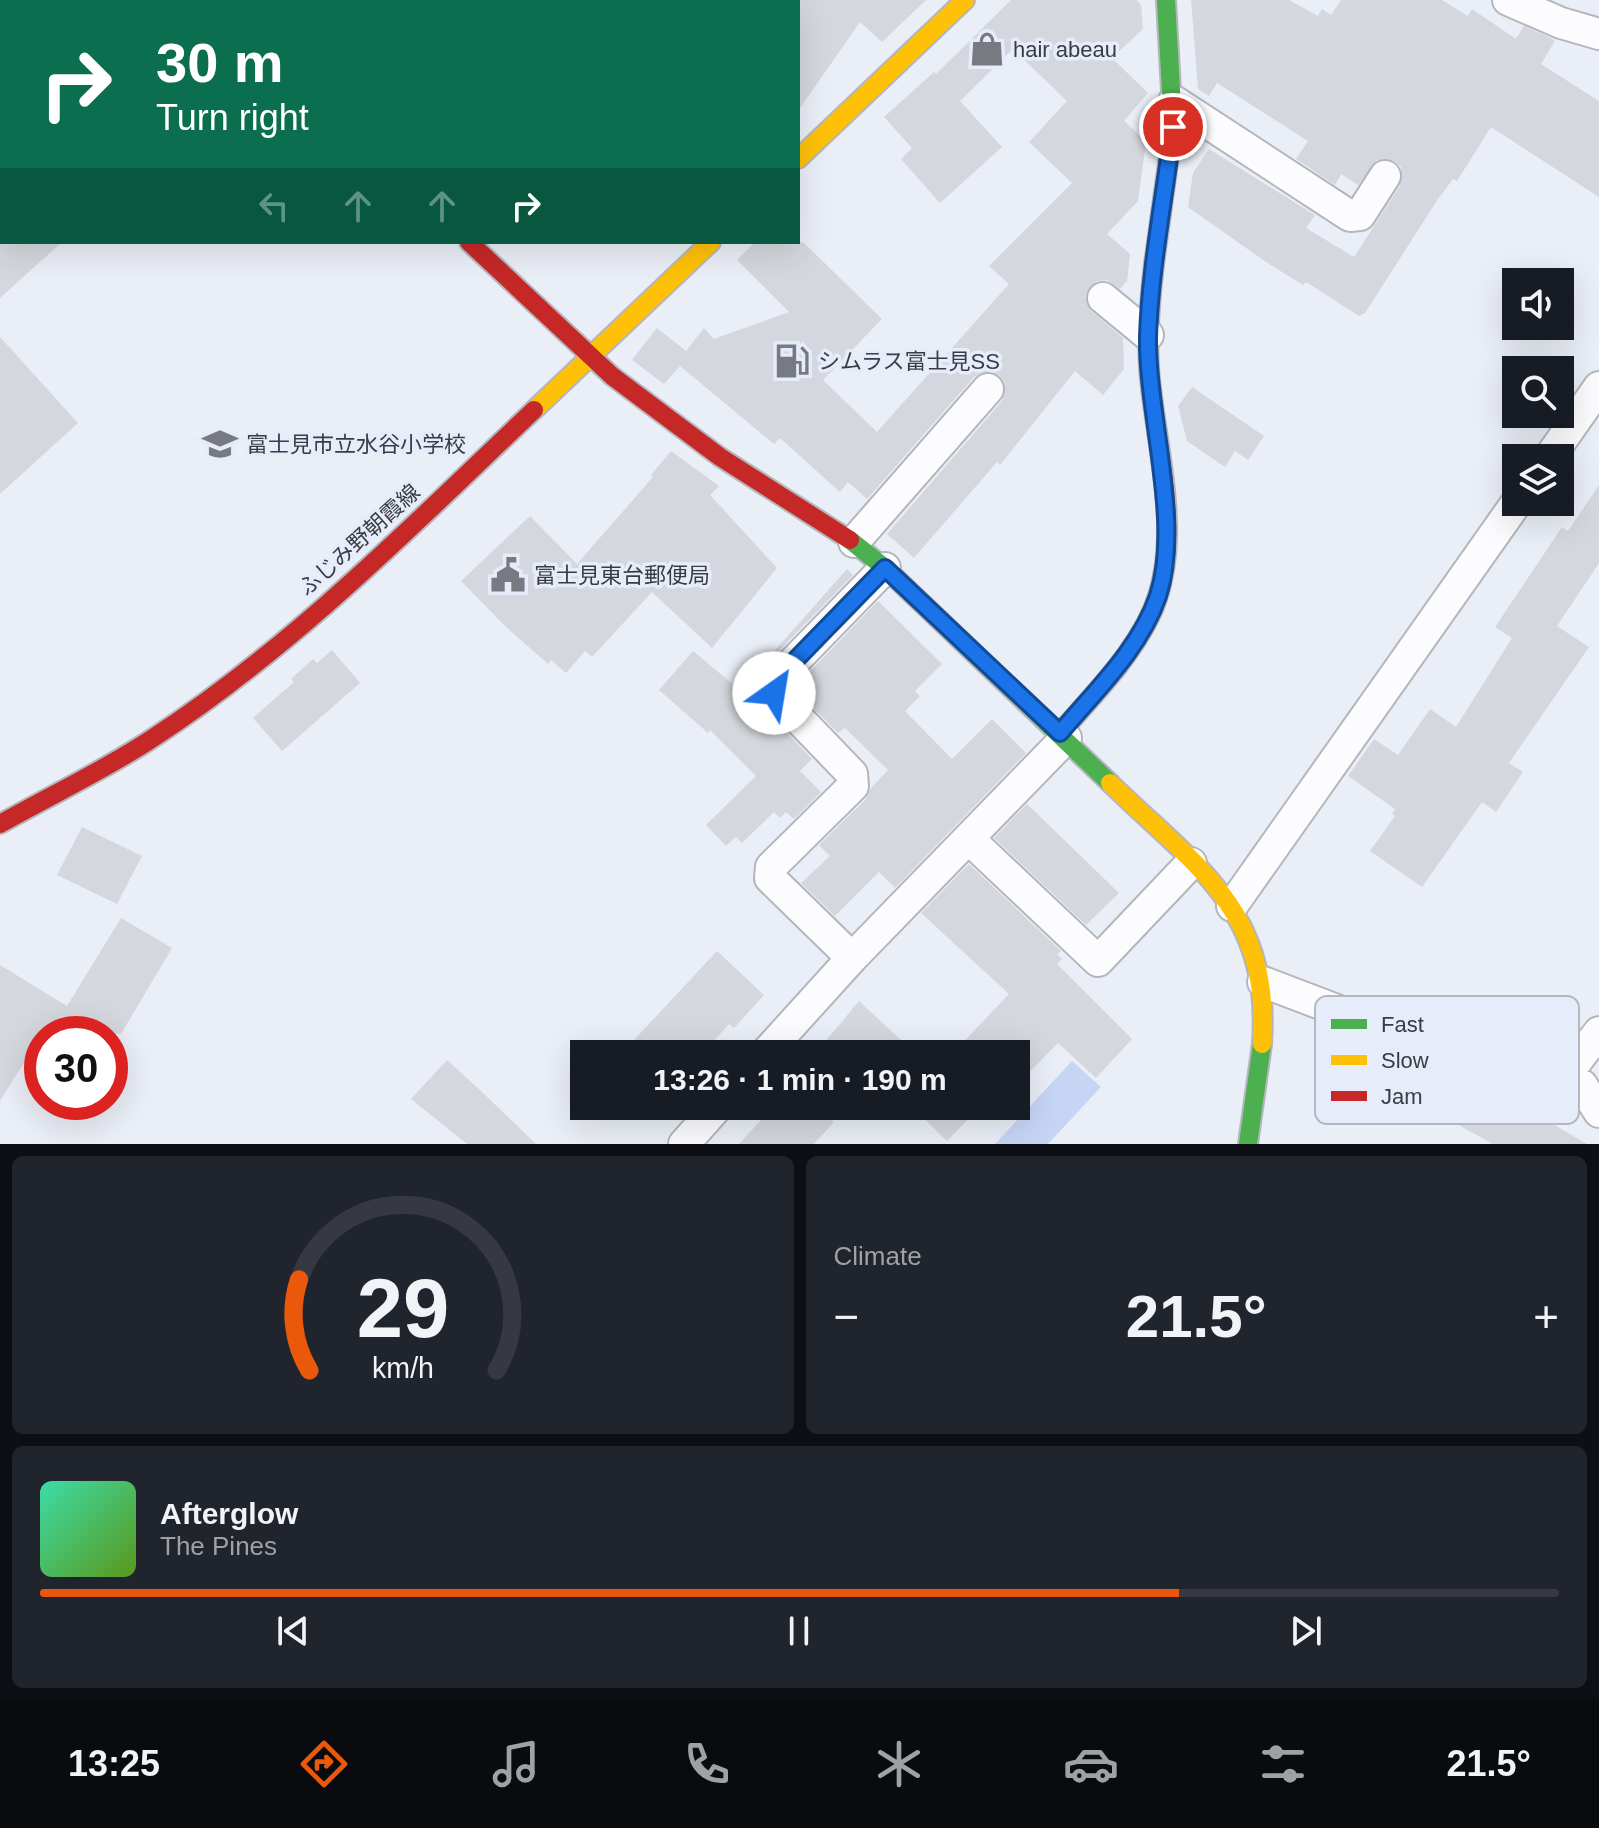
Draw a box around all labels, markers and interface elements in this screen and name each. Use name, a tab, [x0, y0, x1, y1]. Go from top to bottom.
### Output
shop icon: hair abeau	[968, 30, 1006, 68]
text: 30 m	[156, 31, 284, 94]
icon: right	[24, 32, 128, 136]
place label: hair abeau	[1013, 37, 1117, 62]
pin	[1139, 93, 1207, 161]
text: Turn right	[156, 97, 309, 138]
icon: arrive	[1151, 105, 1195, 149]
icon: left	[252, 184, 296, 228]
icon: ahead	[336, 184, 380, 228]
icon: ahead	[420, 184, 464, 228]
icon: right	[504, 184, 548, 228]
map controls	[1502, 268, 1574, 516]
button: sound	[1502, 268, 1574, 340]
fuel station icon: シムラス富士見SS	[773, 342, 811, 380]
place label: シムラス富士見SS	[818, 349, 1000, 374]
button: search	[1502, 356, 1574, 428]
school or university icon: 富士見市立水谷小学校	[201, 425, 239, 463]
place label: 富士見市立水谷小学校	[246, 432, 466, 457]
button: layers	[1502, 444, 1574, 516]
street label: ふじみ野朝霞線	[293, 479, 425, 601]
public building icon: 富士見東台郵便局	[489, 556, 527, 594]
place label: 富士見東台郵便局	[534, 563, 710, 588]
position arrow	[732, 651, 816, 735]
legend	[1315, 996, 1579, 1124]
text: Fast	[1381, 1012, 1424, 1037]
speed limit sign: 30	[24, 1016, 128, 1120]
text: Slow	[1381, 1048, 1429, 1073]
text: 13:26 · 1 min · 190 m	[653, 1063, 947, 1096]
text: Jam	[1381, 1084, 1423, 1109]
text: Climate	[834, 1241, 922, 1271]
text: 29	[356, 1262, 449, 1355]
text: 21.5°	[1126, 1283, 1267, 1350]
text: −	[834, 1292, 859, 1341]
text: +	[1533, 1292, 1559, 1341]
text: km/h	[372, 1352, 434, 1384]
text: Afterglow	[160, 1497, 298, 1530]
text: The Pines	[160, 1531, 277, 1561]
icon: previous	[271, 1609, 315, 1653]
icon: pause	[777, 1609, 821, 1653]
icon: next	[1284, 1609, 1328, 1653]
icon: directions	[296, 1736, 352, 1792]
icon: music	[488, 1736, 544, 1792]
icon: phone	[679, 1736, 735, 1792]
icon: climate	[871, 1736, 927, 1792]
icon: car	[1063, 1736, 1119, 1792]
icon: filters	[1255, 1736, 1311, 1792]
text: 13:25	[68, 1743, 160, 1784]
text: 21.5°	[1447, 1743, 1531, 1784]

